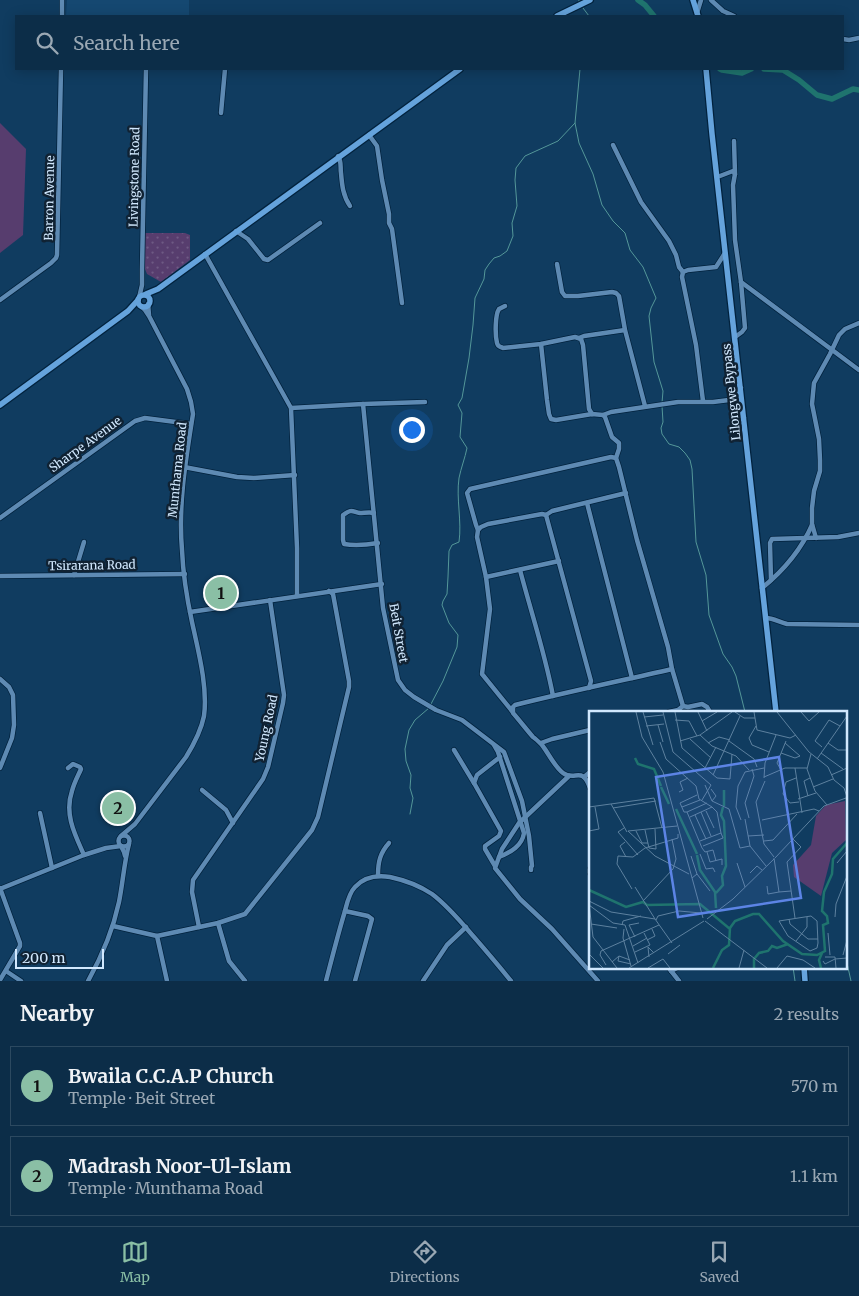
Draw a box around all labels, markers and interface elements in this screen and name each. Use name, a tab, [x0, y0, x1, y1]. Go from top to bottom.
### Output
search box	[15, 15, 844, 70]
icon: search	[33, 29, 61, 57]
text: Search here	[73, 31, 180, 55]
street label: Livingstone Road	[126, 127, 142, 227]
street label: Barron Avenue	[41, 155, 57, 241]
street label: Lilongwe Bypass	[718, 343, 744, 441]
street label: Sharpe Avenue	[46, 413, 124, 475]
your location	[399, 417, 425, 443]
street label: Munthama Road	[165, 421, 189, 519]
street label: Tsirarana Road	[48, 557, 136, 573]
pin: 1	[205, 574, 237, 612]
street label: Beit Street	[386, 602, 412, 664]
street label: Young Road	[251, 693, 280, 764]
inset map	[589, 711, 846, 968]
pin: 2	[102, 789, 134, 827]
scale bar	[15, 946, 104, 969]
text: 200 m	[22, 949, 65, 967]
text: Nearby	[20, 1000, 94, 1027]
text: 2 results	[774, 1004, 839, 1024]
text: Bwaila C.C.A.P Church	[68, 1064, 274, 1088]
text: 1	[33, 1076, 41, 1096]
text: 570 m	[791, 1076, 838, 1096]
text: Temple · Beit Street	[68, 1088, 215, 1108]
text: Madrash Noor-Ul-Islam	[68, 1154, 291, 1178]
text: 2	[32, 1166, 42, 1186]
text: 1.1 km	[790, 1166, 838, 1186]
text: Temple · Munthama Road	[68, 1178, 263, 1198]
tab: Map	[120, 1238, 150, 1286]
tab: Directions	[390, 1238, 460, 1286]
tab: Saved	[699, 1238, 739, 1286]

